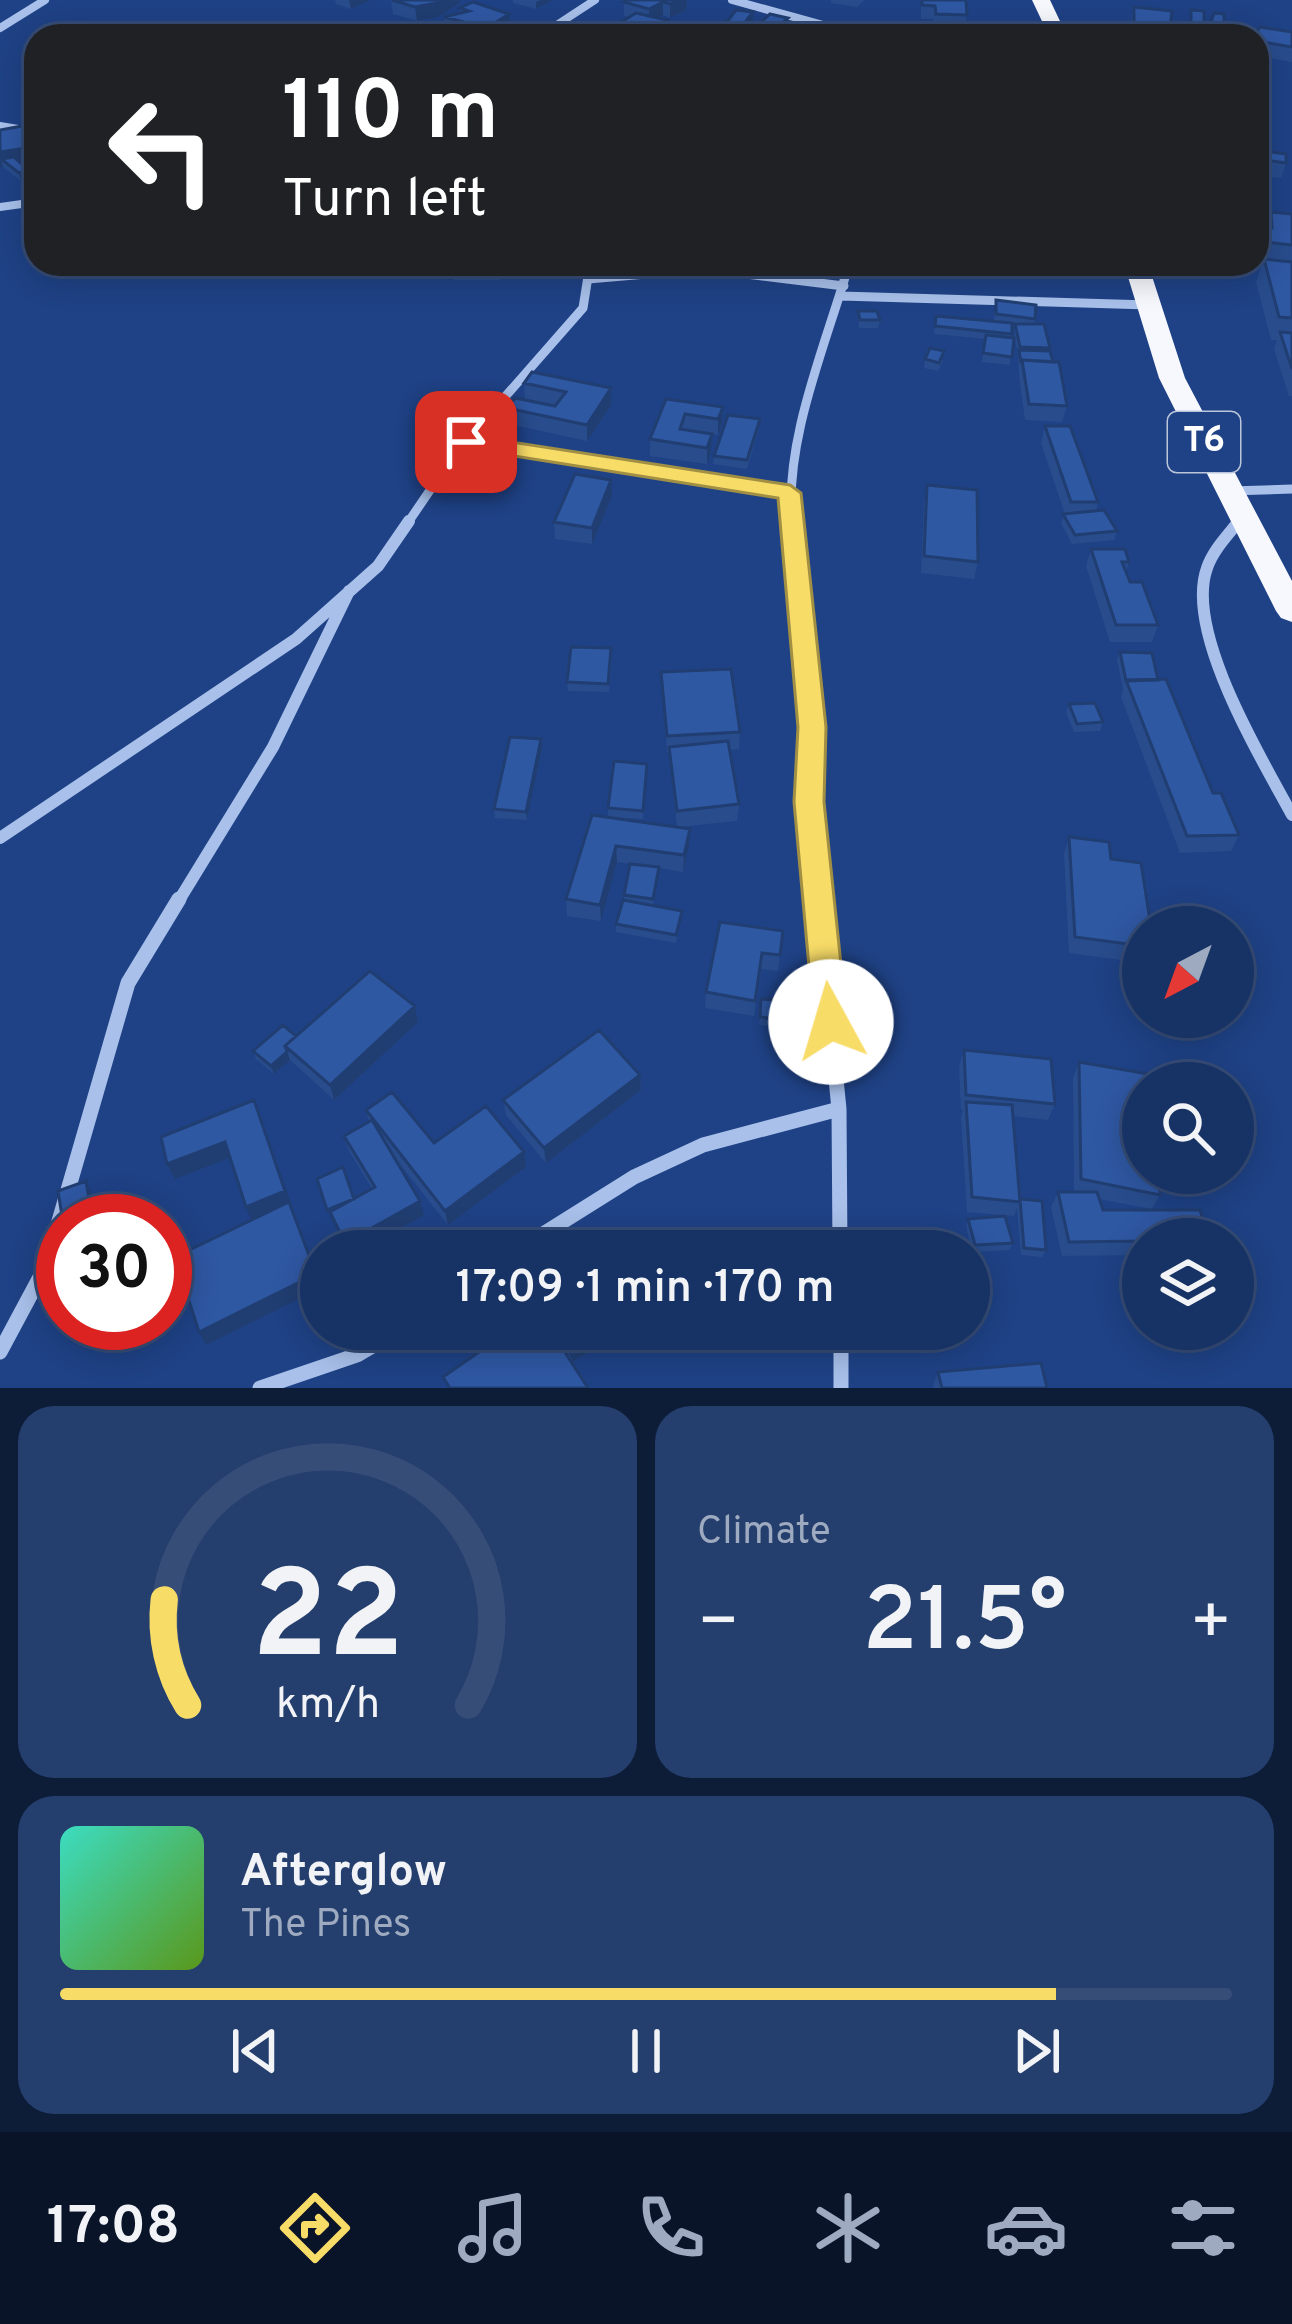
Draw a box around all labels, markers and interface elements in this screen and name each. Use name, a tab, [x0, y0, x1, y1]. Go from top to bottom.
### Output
text: 110 m	[282, 63, 499, 169]
icon: left	[84, 72, 240, 228]
text: Turn left	[282, 167, 487, 236]
pin	[415, 391, 517, 493]
icon: arrive	[433, 409, 499, 475]
road number: T6	[1168, 412, 1240, 472]
north arrow	[1122, 906, 1254, 1038]
map controls	[1122, 906, 1254, 1350]
position arrow	[768, 959, 894, 1085]
button: search	[1122, 1062, 1254, 1194]
speed limit sign: 30	[36, 1194, 192, 1350]
button: layers	[1122, 1218, 1254, 1350]
text: 17:09 · 1 min · 170 m	[456, 1261, 834, 1318]
text: Climate	[697, 1509, 831, 1558]
text: 22	[251, 1544, 404, 1702]
text: 21.5°	[862, 1569, 1067, 1682]
text: −	[697, 1584, 740, 1667]
text: +	[1189, 1584, 1232, 1667]
text: km/h	[275, 1679, 380, 1733]
text: Afterglow	[240, 1845, 447, 1902]
text: The Pines	[240, 1902, 411, 1951]
icon: previous	[222, 2018, 288, 2084]
icon: pause	[613, 2018, 679, 2084]
icon: next	[1004, 2018, 1070, 2084]
icon: directions	[273, 2186, 357, 2270]
icon: music	[451, 2186, 535, 2270]
icon: phone	[629, 2186, 713, 2270]
icon: climate	[806, 2186, 890, 2270]
icon: car	[984, 2186, 1068, 2270]
icon: filters	[1161, 2186, 1245, 2270]
text: 17:08	[47, 2194, 180, 2263]

